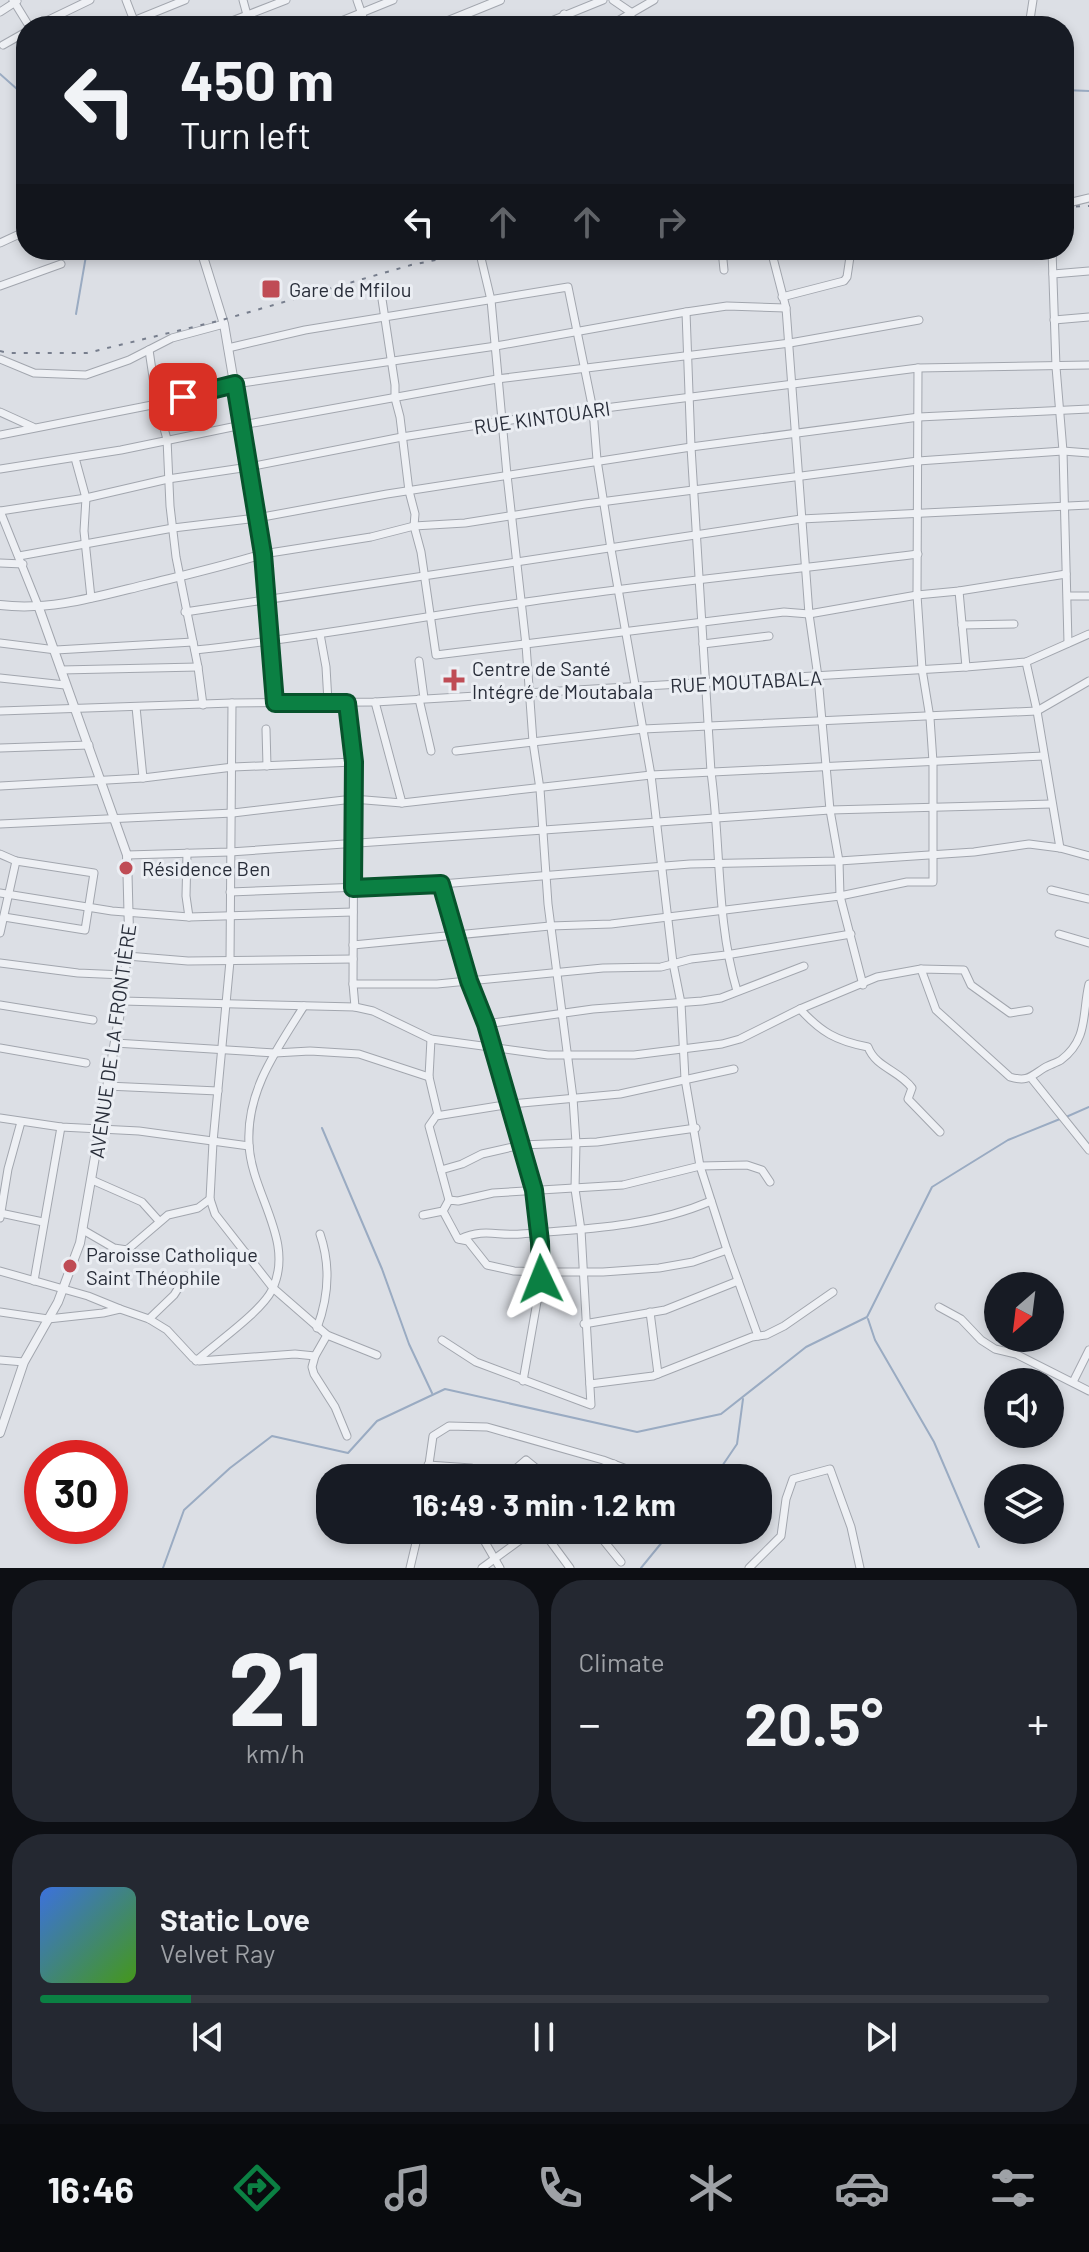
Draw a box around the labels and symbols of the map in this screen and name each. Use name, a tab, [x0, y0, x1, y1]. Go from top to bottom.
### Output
place label: Gare de Mfilou	[289, 277, 412, 301]
marker: Gare de Mfilou	[260, 278, 282, 300]
pin	[149, 363, 217, 431]
street label: RUE KINTOUARI	[472, 396, 612, 438]
place label: Centre de Santé Intégré de Moutabala	[472, 656, 653, 703]
street label: RUE MOUTABALA	[669, 665, 823, 697]
marker: Centre de Santé Intégré de Moutabala	[443, 669, 465, 691]
place label: Résidence Ben	[142, 856, 271, 880]
marker: Résidence Ben	[117, 859, 135, 877]
street label: AVENUE DE LA FRONTIÈRE	[84, 922, 140, 1160]
position arrow	[499, 1237, 583, 1321]
place label: Paroisse Catholique Saint Théophile	[86, 1242, 258, 1289]
marker: Paroisse Catholique Saint Théophile	[61, 1257, 79, 1275]
north arrow	[984, 1272, 1064, 1352]
speed limit sign: 30	[24, 1440, 128, 1544]

